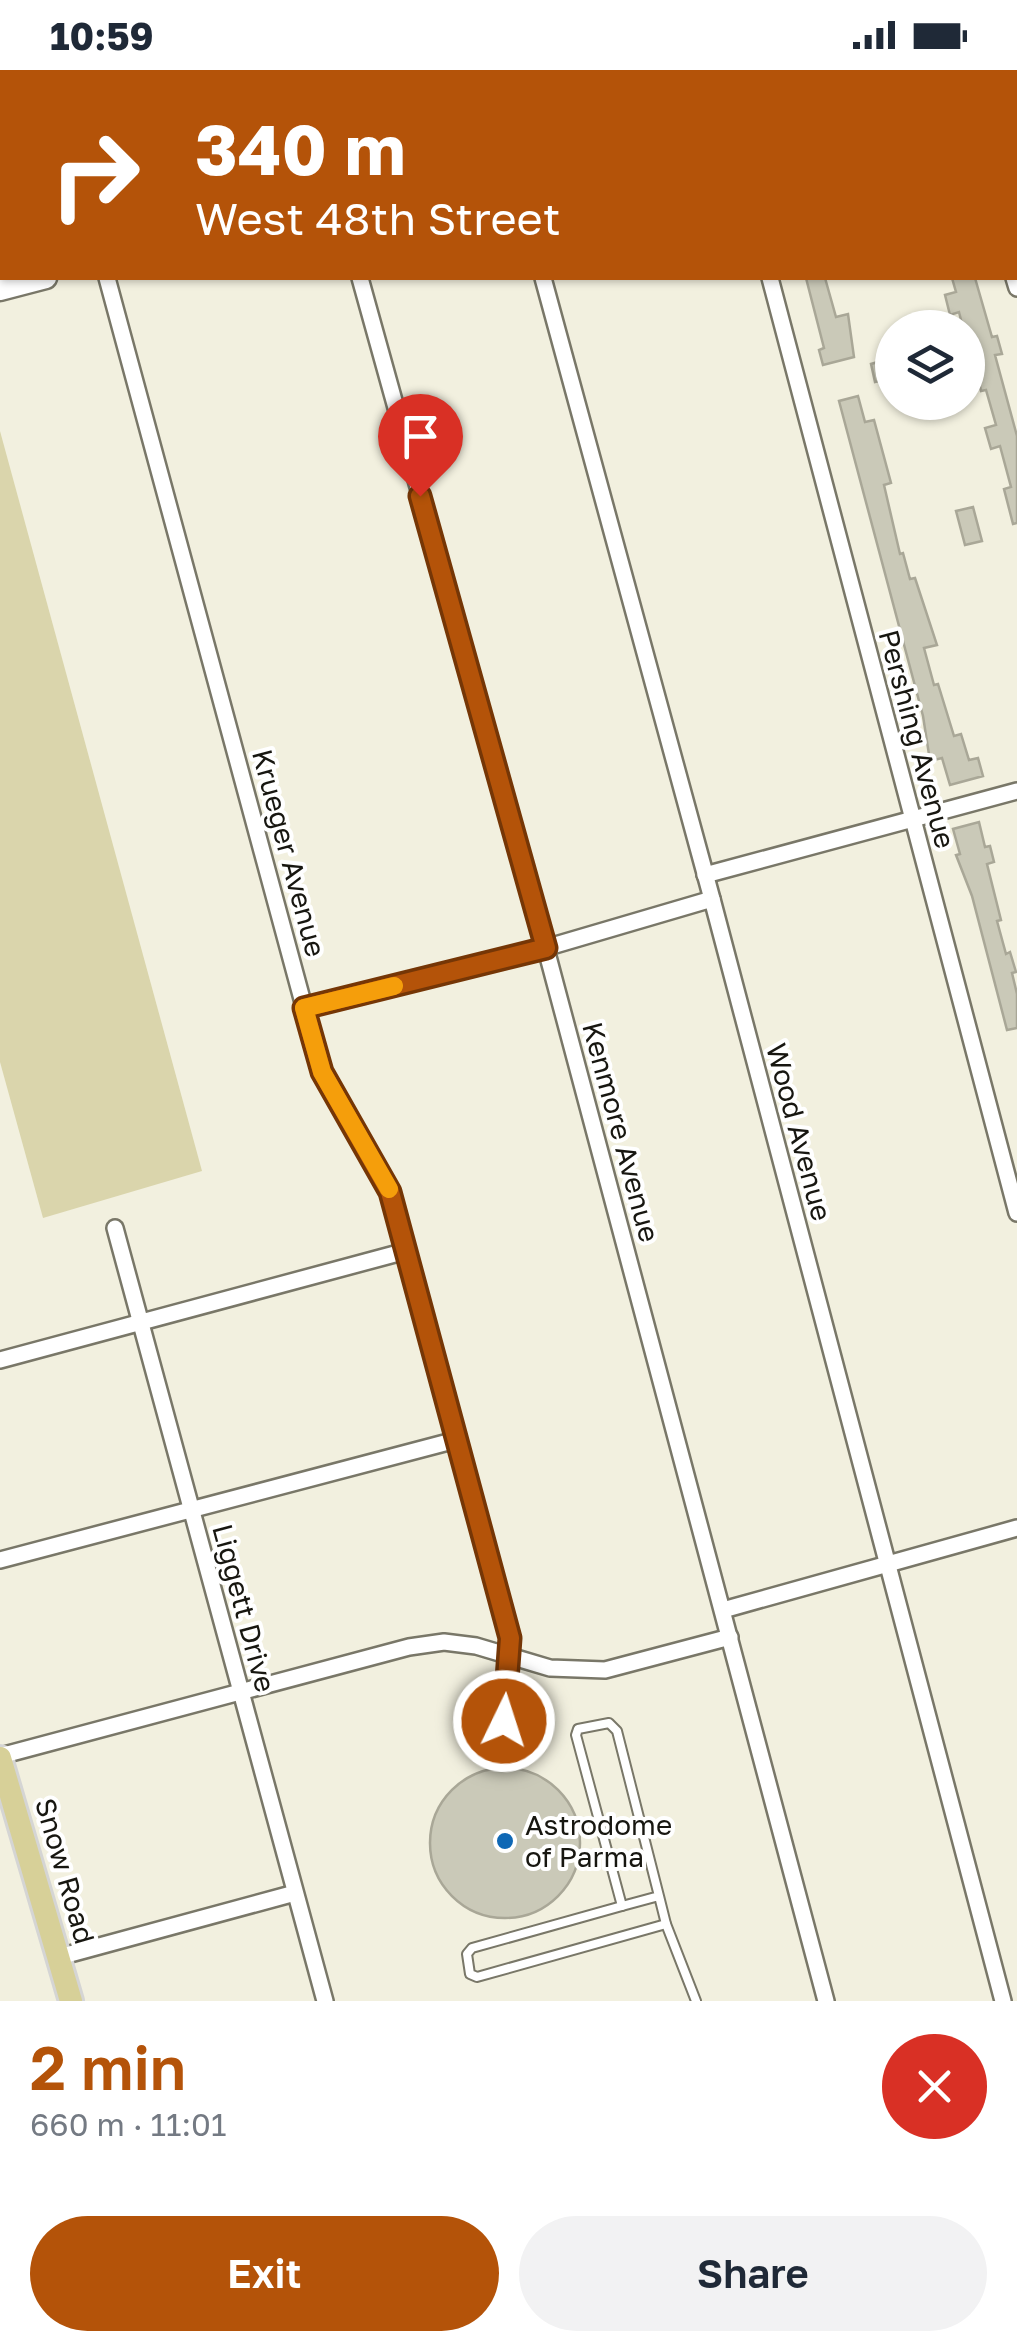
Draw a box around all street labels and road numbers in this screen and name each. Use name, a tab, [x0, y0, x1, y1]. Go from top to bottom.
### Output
street label: Pershing Avenue	[872, 626, 963, 852]
street label: Krueger Avenue	[246, 745, 333, 960]
street label: Kenmore Avenue	[576, 1018, 667, 1246]
street label: Wood Avenue	[760, 1039, 839, 1224]
street label: Liggett Drive	[206, 1520, 283, 1696]
street label: Snow Road	[29, 1794, 102, 1947]

